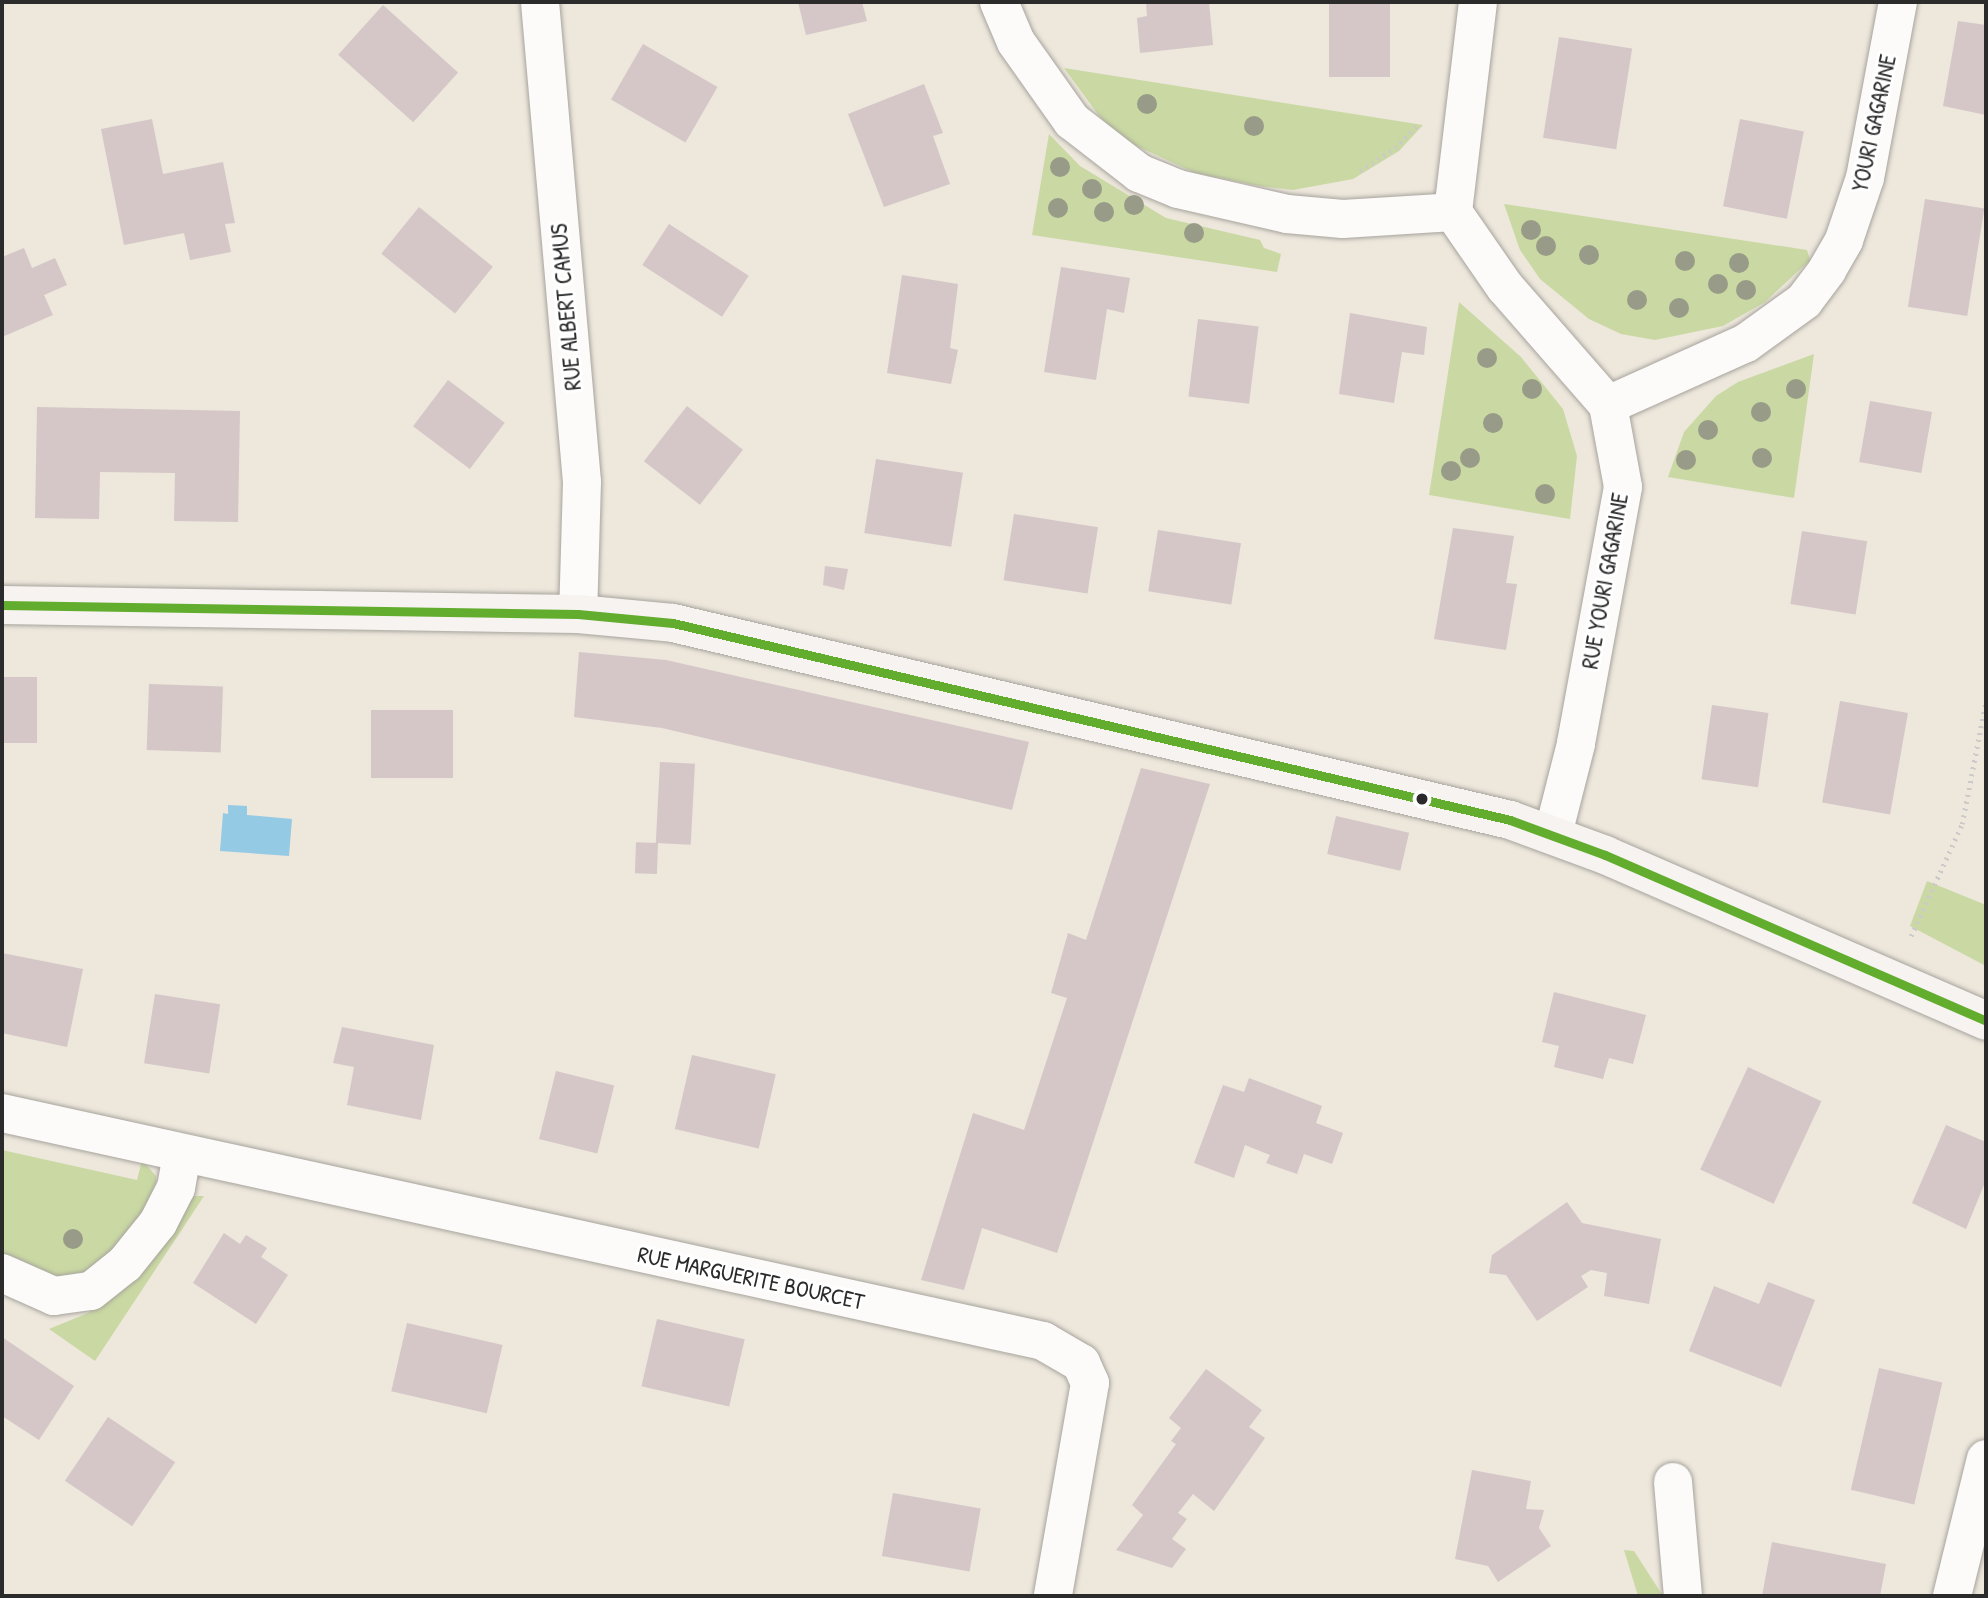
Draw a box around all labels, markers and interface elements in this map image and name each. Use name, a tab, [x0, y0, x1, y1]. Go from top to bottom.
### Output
street label: YOURI GAGARINE	[1846, 52, 1902, 194]
street label: RUE ALBERT CAMUS	[545, 222, 587, 392]
street label: RUE YOURI GAGARINE	[1576, 491, 1634, 671]
unlabelled marker	[1415, 792, 1429, 806]
street label: RUE MARGUERITE BOURCET	[635, 1240, 867, 1316]

